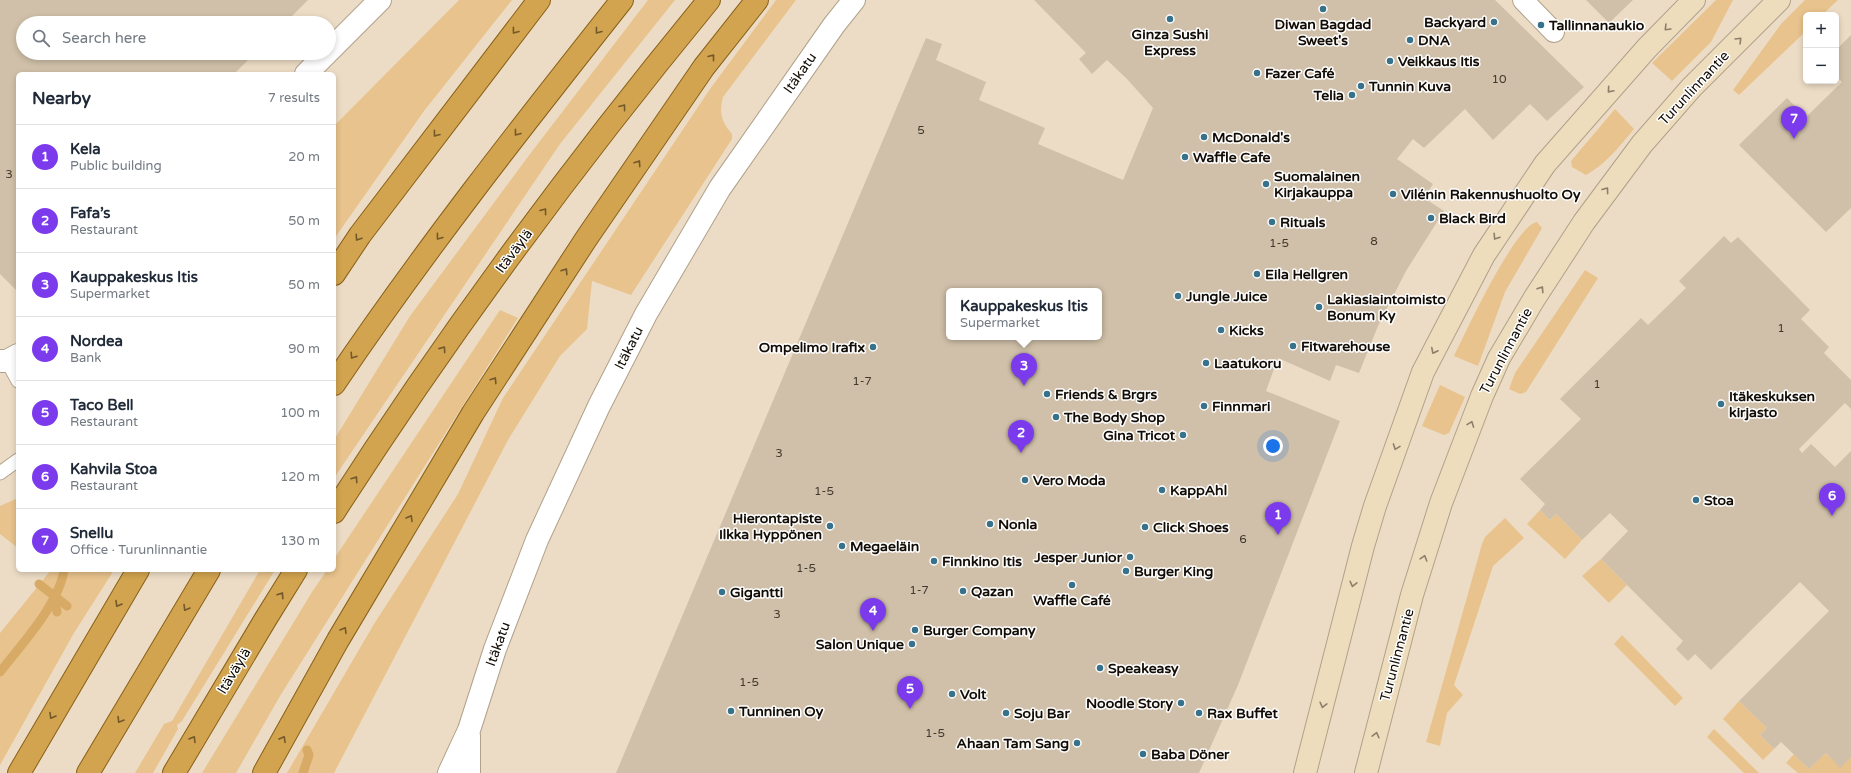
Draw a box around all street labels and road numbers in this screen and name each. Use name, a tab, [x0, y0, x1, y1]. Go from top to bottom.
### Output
street label: Turunlinnantie	[1655, 47, 1733, 129]
street label: Itäkatu	[780, 49, 820, 97]
street label: Itäväylä	[492, 226, 536, 276]
street label: Turunlinnantie	[1476, 305, 1536, 397]
street label: Itäkatu	[611, 324, 647, 372]
street label: Turunlinnantie	[1376, 607, 1418, 703]
street label: Itäkatu	[482, 619, 514, 669]
street label: Itäväylä	[214, 645, 254, 697]

